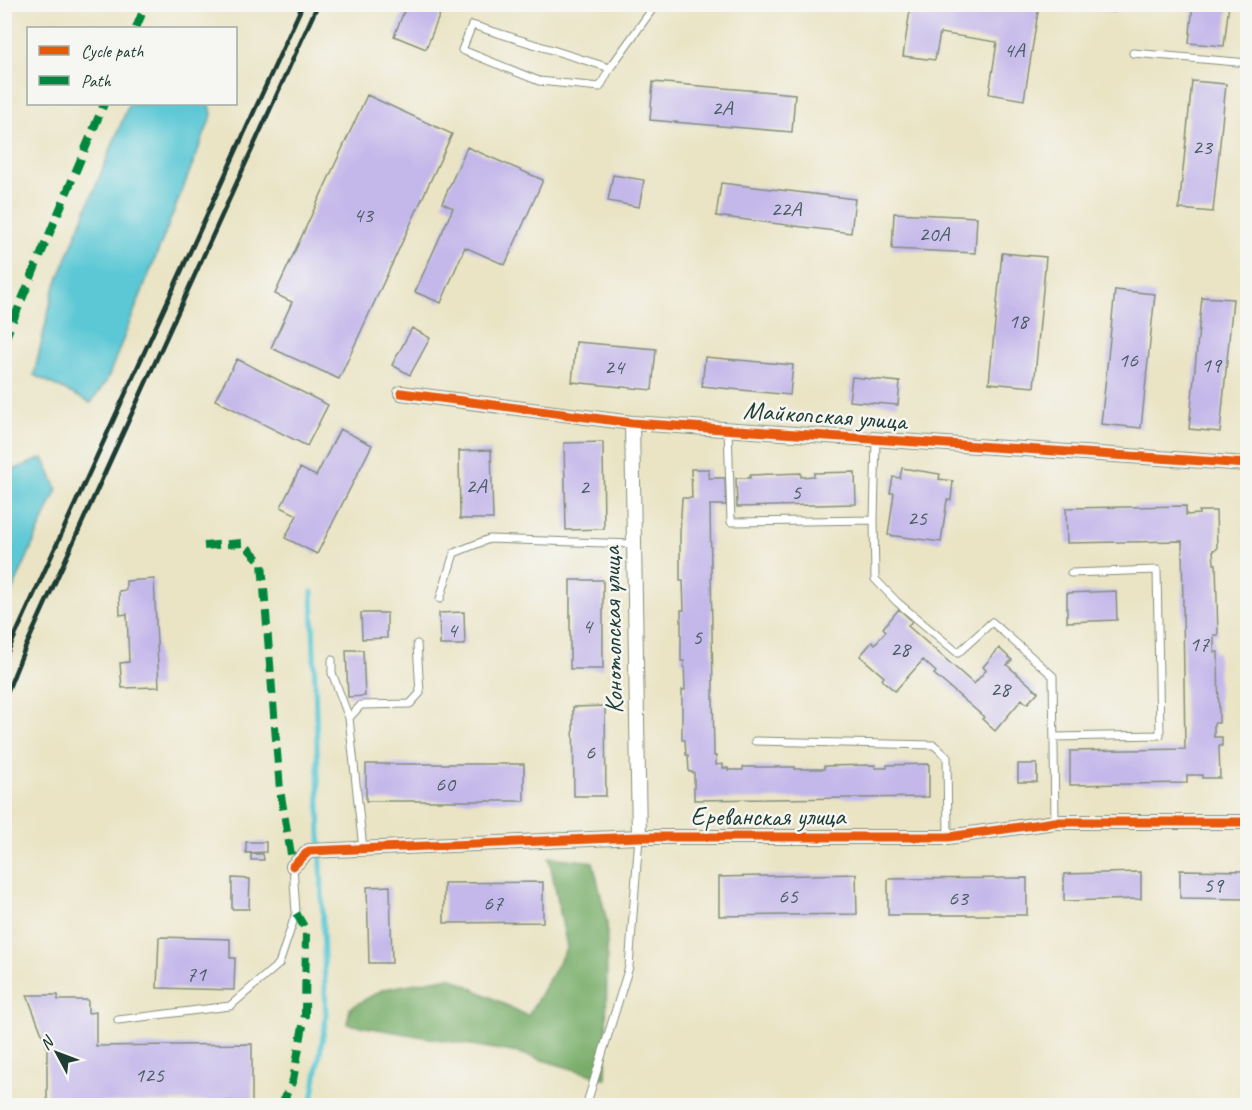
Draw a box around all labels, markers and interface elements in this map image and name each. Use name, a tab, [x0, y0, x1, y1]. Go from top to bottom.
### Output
legend	[27, 27, 237, 105]
house number: 4А	[1004, 36, 1025, 64]
text: Cycle path	[81, 40, 144, 62]
text: Path	[81, 70, 111, 92]
house number: 2А	[712, 94, 733, 122]
house number: 23	[1192, 133, 1214, 161]
house number: 22А	[771, 195, 802, 223]
house number: 43	[353, 201, 375, 229]
house number: 20А	[919, 220, 950, 248]
house number: 18	[1008, 307, 1030, 335]
house number: 16	[1118, 346, 1139, 374]
house number: 19	[1201, 351, 1223, 379]
house number: 24	[604, 353, 626, 381]
street label: Майкопская улица	[742, 393, 910, 438]
house number: 2А	[466, 472, 487, 500]
house number: 2	[579, 473, 591, 501]
house number: 5	[791, 478, 802, 506]
house number: 25	[907, 504, 928, 532]
street label: Конотопская улица	[595, 545, 630, 714]
house number: 4	[582, 612, 594, 640]
house number: 4	[447, 616, 459, 644]
house number: 5	[692, 623, 703, 651]
house number: 17	[1189, 630, 1210, 658]
house number: 28	[890, 635, 912, 663]
house number: 28	[990, 675, 1012, 703]
house number: 6	[585, 738, 596, 766]
house number: 60	[435, 770, 457, 798]
street label: Ереванская улица	[691, 800, 847, 833]
house number: 59	[1203, 871, 1225, 899]
house number: 65	[778, 882, 799, 910]
house number: 63	[948, 884, 970, 912]
house number: 67	[483, 889, 504, 917]
house number: 71	[186, 960, 207, 988]
north arrow	[27, 1023, 87, 1083]
text: N	[36, 1031, 59, 1054]
house number: 125	[134, 1061, 165, 1089]

